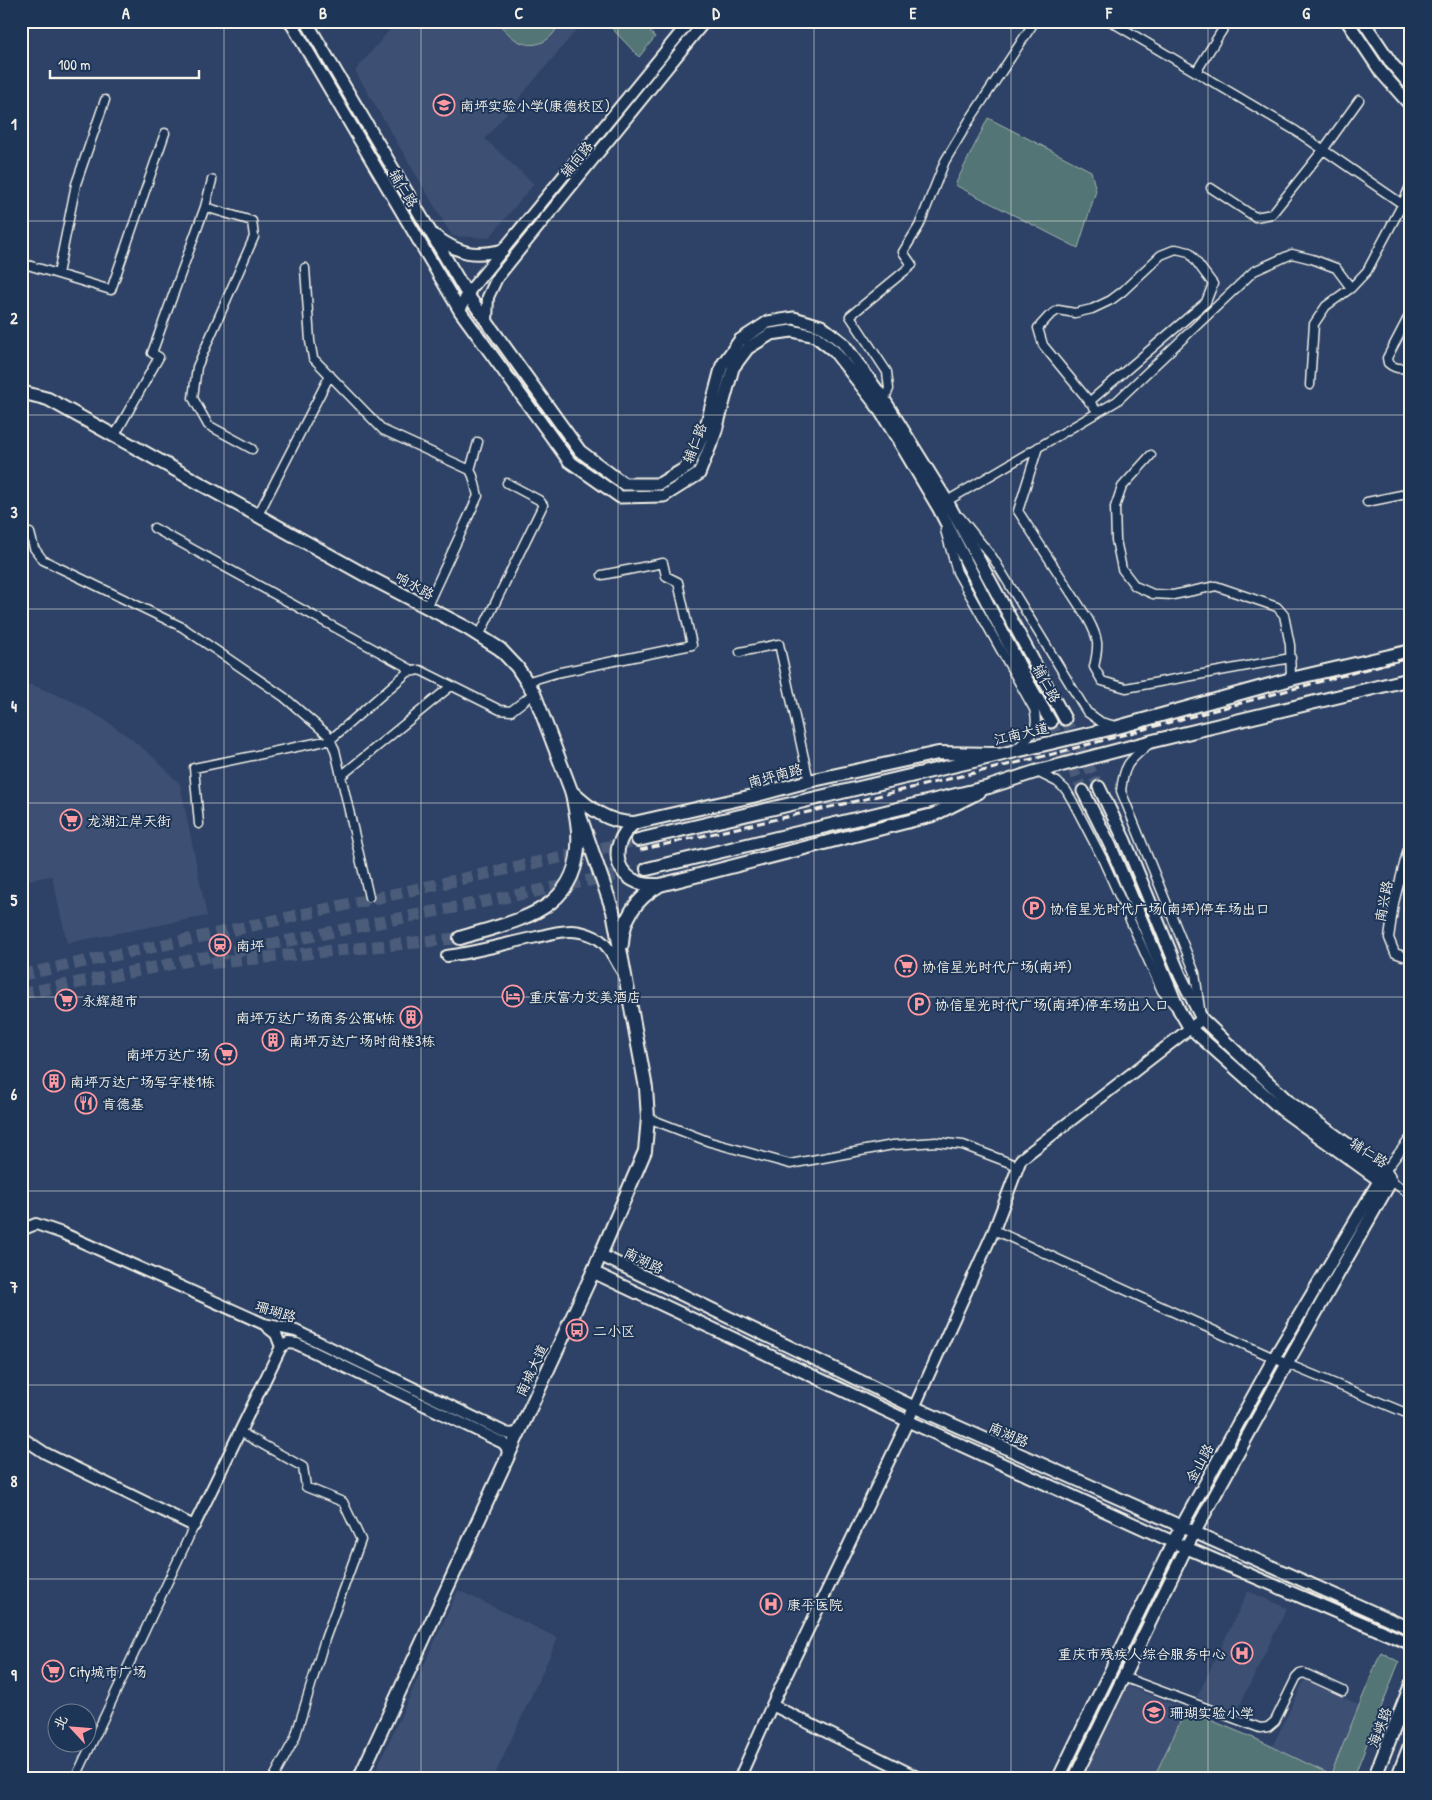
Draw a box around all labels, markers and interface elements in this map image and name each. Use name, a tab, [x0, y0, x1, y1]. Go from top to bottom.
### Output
text: A	[122, 2, 130, 24]
text: B	[319, 2, 327, 24]
text: C	[515, 2, 524, 24]
text: D	[712, 2, 720, 24]
text: E	[909, 2, 917, 24]
text: F	[1105, 2, 1113, 24]
text: G	[1302, 2, 1310, 24]
scale bar	[50, 48, 199, 80]
text: 100 m	[58, 54, 91, 75]
school or university icon: 南坪实验小学(康德校区)	[432, 93, 456, 117]
place label: 南坪实验小学(康德校区)	[460, 96, 610, 115]
text: 1	[11, 113, 17, 135]
street label: 辅向路	[555, 137, 597, 181]
street label: 辅仁路	[385, 165, 423, 211]
text: 2	[10, 307, 18, 329]
street label: 辅仁路	[678, 420, 710, 466]
text: 3	[10, 501, 18, 523]
street label: 响水路	[392, 567, 438, 603]
street label: 辅仁路	[1029, 660, 1065, 706]
text: 4	[11, 695, 17, 717]
street label: 江南大道	[992, 717, 1050, 749]
street label: 南坪南路	[745, 759, 805, 791]
supermarket icon: 龙湖江岸天街	[59, 808, 83, 832]
place label: 龙湖江岸天街	[87, 811, 171, 830]
street label: 南兴路	[1370, 879, 1396, 923]
text: 5	[11, 889, 18, 911]
parking icon: 协信星光时代广场(南坪)停车场出口	[1022, 896, 1046, 920]
place label: 协信星光时代广场(南坪)停车场出口	[1050, 899, 1270, 918]
station icon: 南坪	[208, 933, 232, 957]
place label: 南坪	[236, 936, 265, 955]
supermarket icon: 协信星光时代广场(南坪)	[894, 954, 918, 978]
place label: 协信星光时代广场(南坪)	[922, 957, 1072, 976]
hotel icon: 重庆富力艾美酒店	[501, 984, 525, 1008]
place label: 重庆富力艾美酒店	[529, 987, 641, 1006]
supermarket icon: 永辉超市	[54, 988, 78, 1012]
place label: 永辉超市	[82, 991, 138, 1010]
parking icon: 协信星光时代广场(南坪)停车场出入口	[907, 992, 931, 1016]
place label: 协信星光时代广场(南坪)停车场出入口	[935, 995, 1169, 1014]
building icon: 南坪万达广场商务公寓4栋	[399, 1005, 423, 1029]
place label: 南坪万达广场商务公寓4栋	[236, 1008, 395, 1027]
building icon: 南坪万达广场时尚楼3栋	[261, 1028, 285, 1052]
place label: 南坪万达广场时尚楼3栋	[289, 1031, 435, 1050]
supermarket icon: 南坪万达广场	[214, 1042, 238, 1066]
place label: 南坪万达广场	[126, 1045, 210, 1064]
building icon: 南坪万达广场写字楼1栋	[42, 1069, 66, 1093]
place label: 南坪万达广场写字楼1栋	[70, 1072, 215, 1091]
text: 6	[11, 1083, 18, 1105]
restaurant icon: 肯德基	[74, 1091, 98, 1115]
place label: 肯德基	[102, 1094, 144, 1113]
street label: 辅仁路	[1346, 1133, 1392, 1171]
street label: 南湖路	[621, 1242, 667, 1278]
text: 7	[9, 1276, 18, 1298]
street label: 珊瑚路	[252, 1295, 299, 1326]
bus stop icon: 二小区	[565, 1318, 589, 1342]
place label: 二小区	[593, 1321, 635, 1340]
street label: 南城大道	[511, 1341, 551, 1399]
street label: 南湖路	[986, 1417, 1032, 1451]
street label: 金山路	[1181, 1440, 1217, 1486]
text: 8	[11, 1470, 18, 1492]
hospital icon: 康平医院	[759, 1592, 783, 1616]
place label: 康平医院	[787, 1595, 843, 1614]
hospital icon: 重庆市残疾人综合服务中心	[1230, 1641, 1254, 1665]
place label: 重庆市残疾人综合服务中心	[1058, 1644, 1226, 1663]
supermarket icon: City城市广场	[41, 1659, 65, 1683]
place label: City城市广场	[69, 1662, 147, 1682]
text: 9	[11, 1664, 17, 1686]
school or university icon: 珊瑚实验小学	[1142, 1700, 1166, 1724]
north arrow	[48, 1702, 98, 1752]
place label: 珊瑚实验小学	[1169, 1703, 1254, 1722]
street label: 海峡路	[1363, 1704, 1395, 1750]
text: 北	[48, 1712, 71, 1733]

